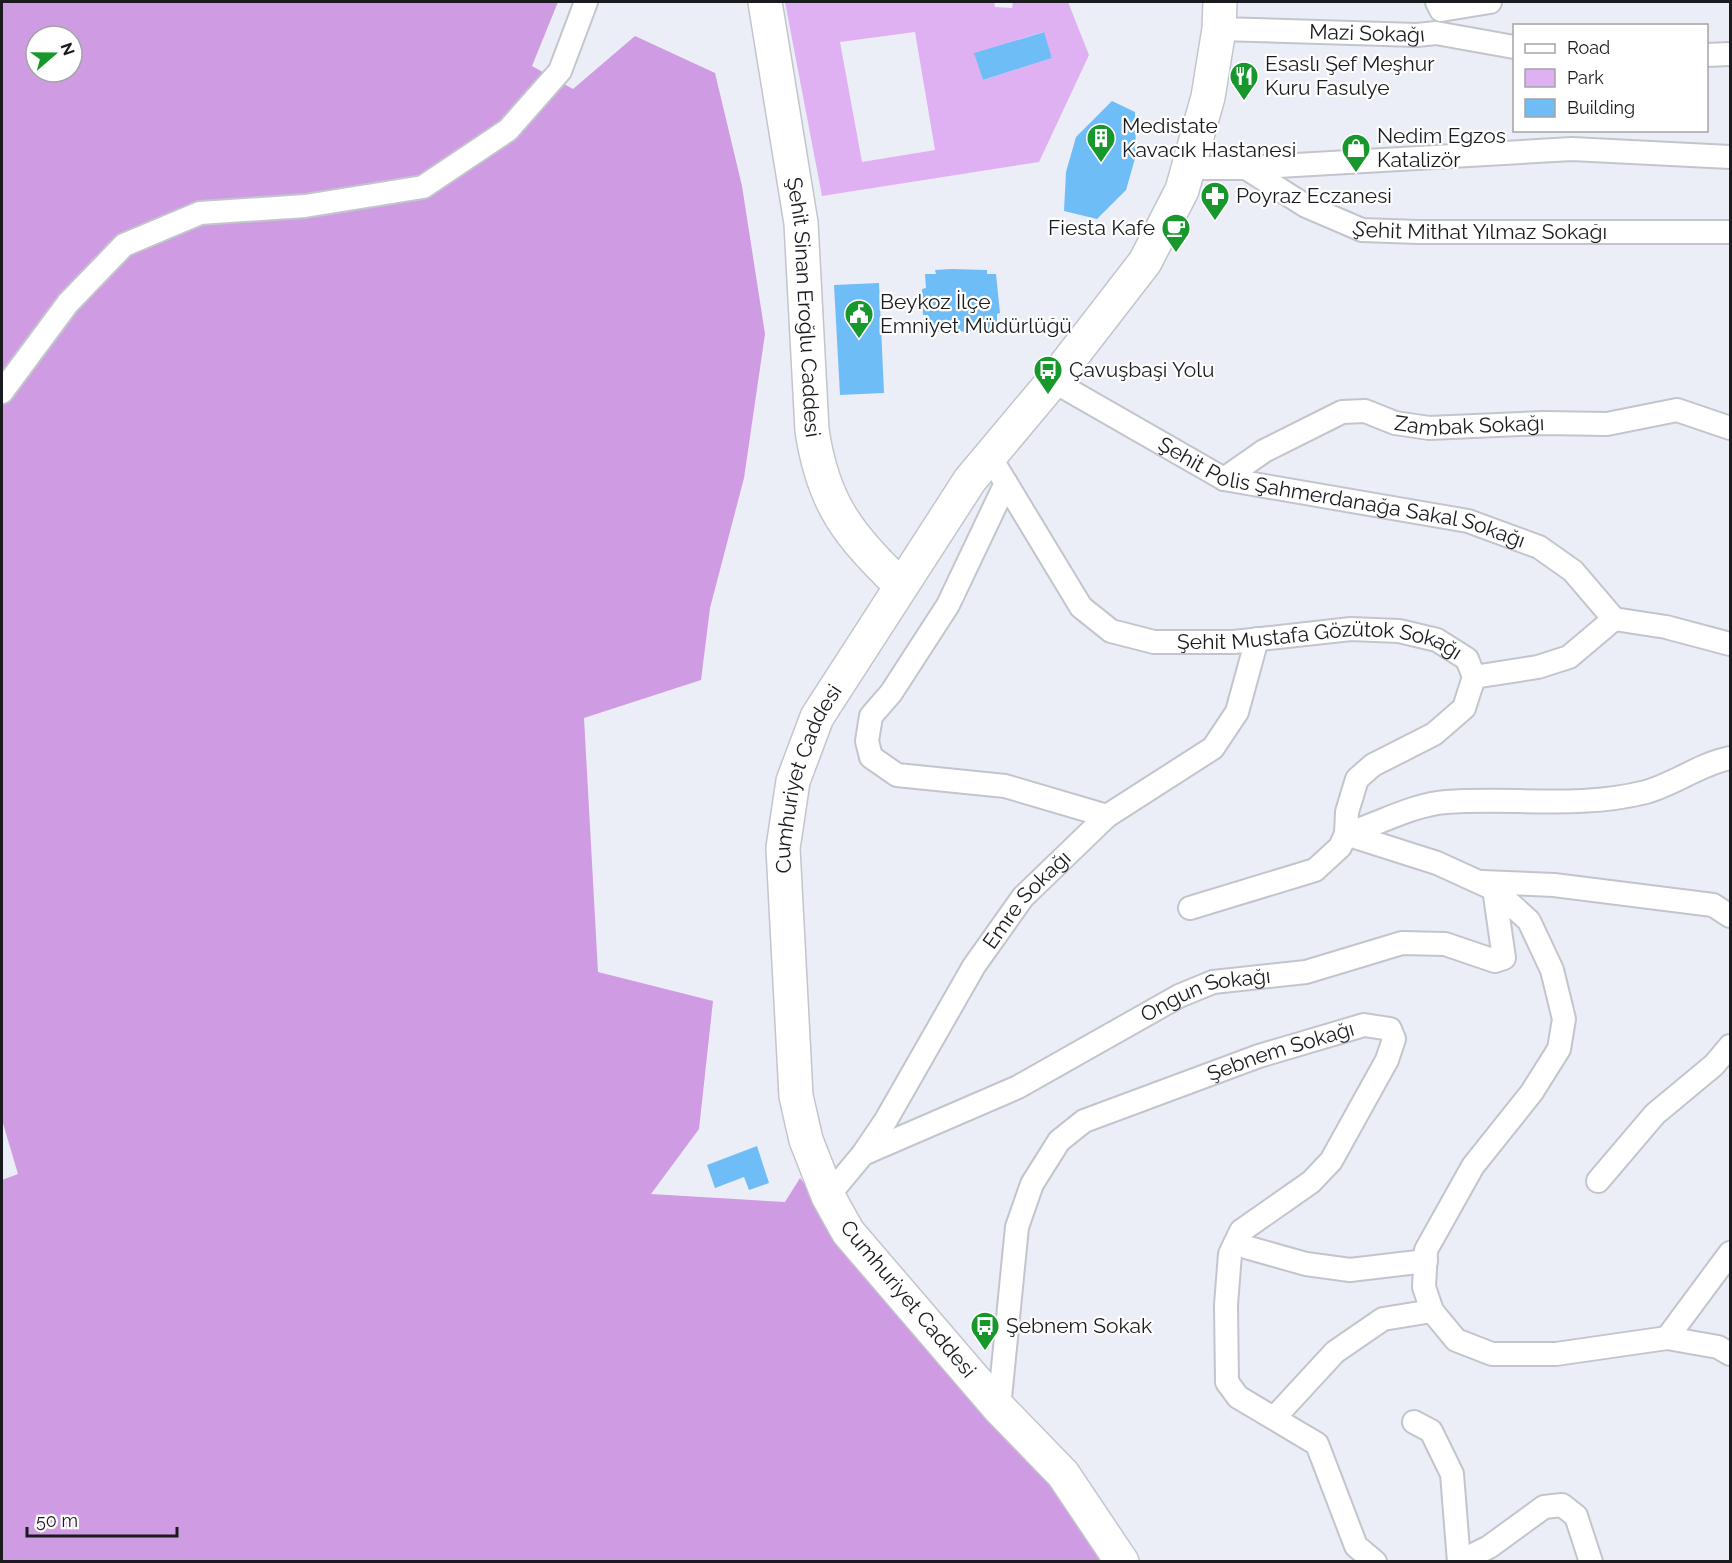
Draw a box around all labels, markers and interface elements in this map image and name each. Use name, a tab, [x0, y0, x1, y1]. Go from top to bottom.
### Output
street label: Mazi Sokağı	[1309, 19, 1426, 47]
north arrow	[24, 24, 84, 84]
legend	[1513, 24, 1708, 132]
text: Road	[1567, 37, 1610, 58]
text: N	[57, 40, 79, 58]
place label: Esaslı Şef Meşhur Kuru Fasulye	[1265, 51, 1435, 100]
restaurant icon: Esaslı Şef Meşhur Kuru Fasulye	[1228, 60, 1260, 102]
text: Park	[1567, 67, 1604, 88]
text: Building	[1567, 97, 1635, 118]
place label: Medistate Kavacık Hastanesi	[1122, 113, 1296, 162]
building icon: Medistate Kavacık Hastanesi	[1085, 122, 1117, 164]
place label: Nedim Egzos Katalizör	[1377, 123, 1506, 172]
shop icon: Nedim Egzos Katalizör	[1340, 132, 1372, 174]
street label: Şehit Sinan Eroğlu Caddesi	[782, 175, 826, 439]
pharmacy icon: Poyraz Eczanesi	[1199, 180, 1231, 222]
place label: Poyraz Eczanesi	[1236, 183, 1392, 208]
cafe icon: Fiesta Kafe	[1160, 212, 1192, 254]
place label: Fiesta Kafe	[1048, 215, 1155, 240]
street label: Şehit Mithat Yılmaz Sokağı	[1349, 215, 1607, 244]
place label: Beykoz İlçe Emniyet Müdürlüğü	[880, 289, 1072, 338]
public building icon: Beykoz İlçe Emniyet Müdürlüğü	[843, 298, 875, 340]
bus stop icon: Çavuşbaşi Yolu	[1032, 354, 1064, 396]
place label: Çavuşbaşi Yolu	[1069, 357, 1215, 382]
street label: Zambak Sokağı	[1393, 410, 1545, 441]
street label: Şehit Polis Şahmerdanağa Sakal Sokağı	[1154, 431, 1529, 553]
street label: Şehit Mustafa Gözütok Sokağı	[1177, 616, 1467, 665]
street label: Cumhuriyet Caddesi	[770, 680, 847, 874]
street label: Emre Sokağı	[977, 845, 1075, 953]
street label: Ongun Sokağı	[1136, 963, 1272, 1027]
street label: Şebnem Sokağı	[1204, 1016, 1357, 1086]
street label: Cumhuriyet Caddesi	[835, 1215, 981, 1382]
bus stop icon: Şebnem Sokak	[969, 1310, 1001, 1352]
place label: Şebnem Sokak	[1006, 1313, 1152, 1338]
scale bar	[27, 1500, 177, 1538]
text: 50 m	[36, 1510, 78, 1531]

